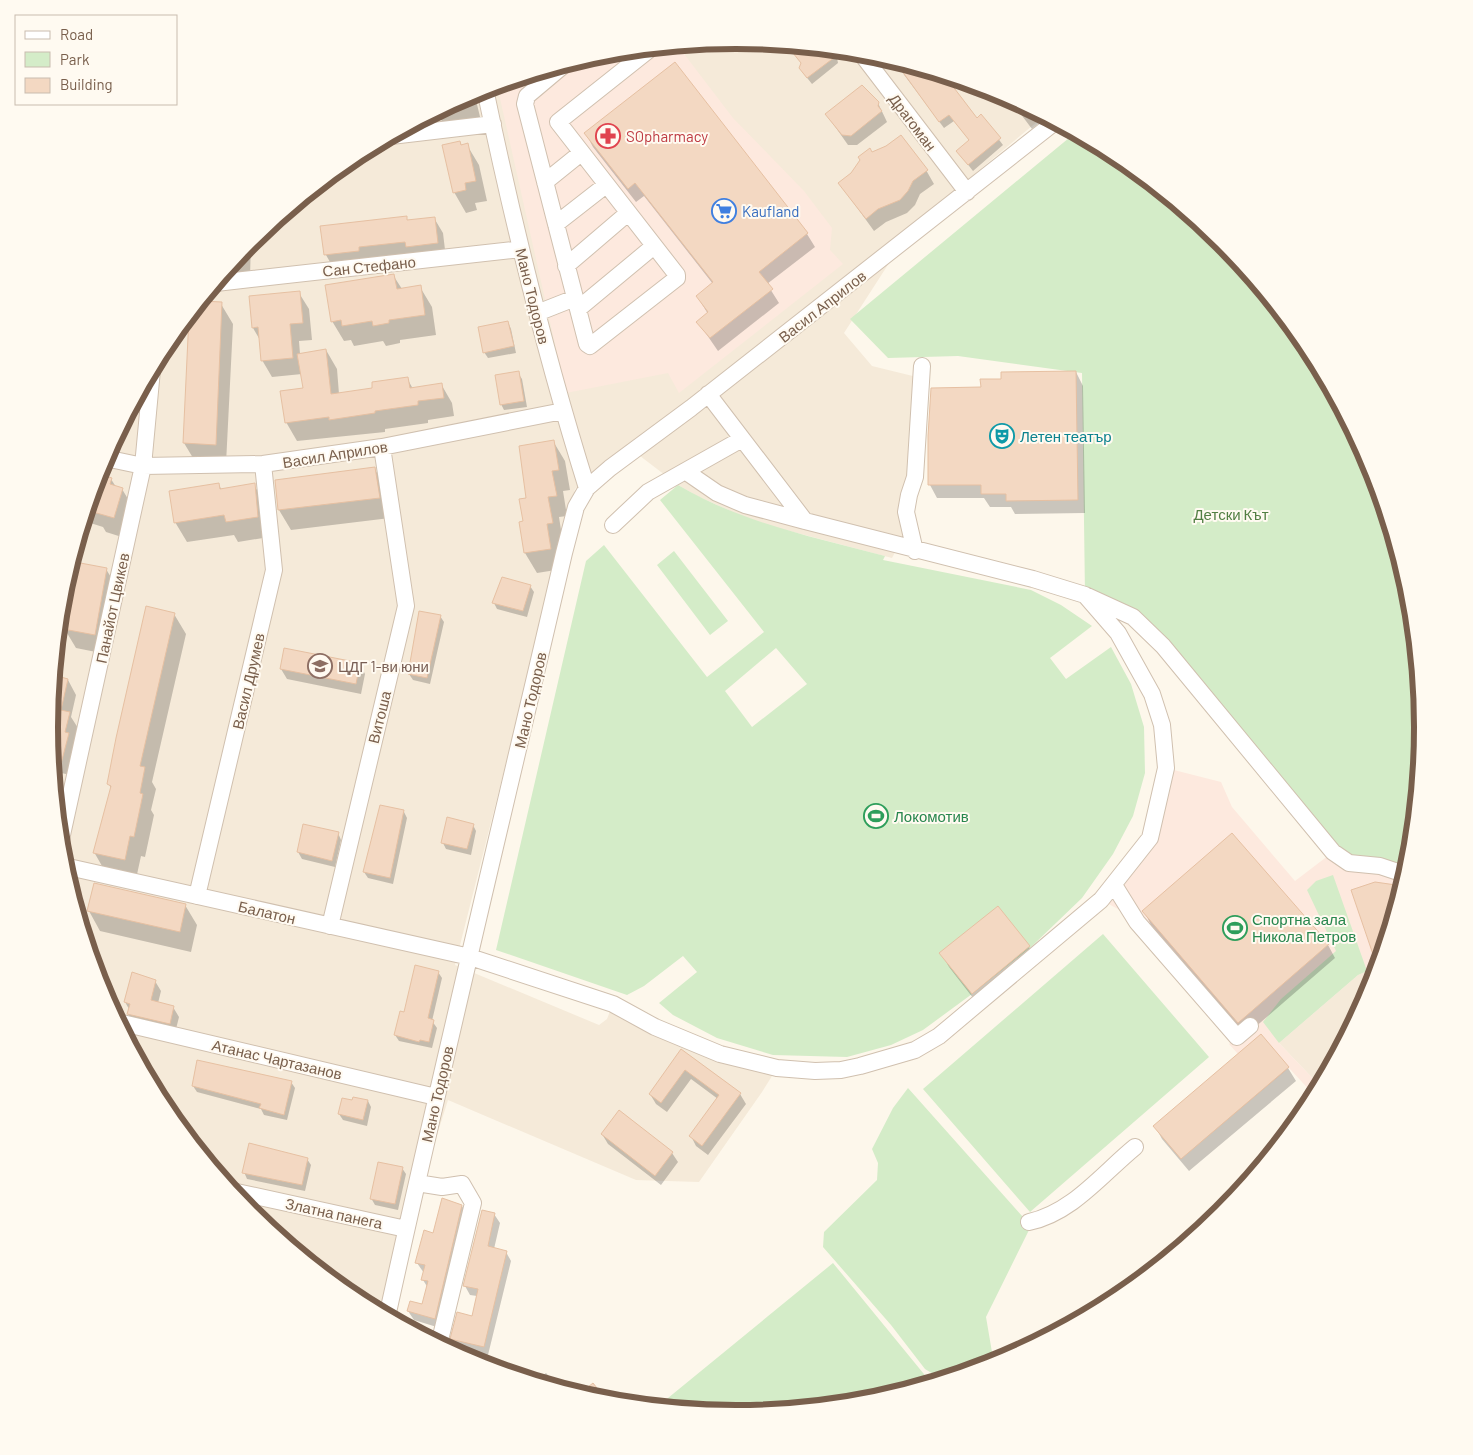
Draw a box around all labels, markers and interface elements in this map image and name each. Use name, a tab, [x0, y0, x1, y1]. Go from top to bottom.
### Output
legend	[15, 15, 178, 105]
text: Road	[60, 25, 93, 43]
text: Park	[60, 50, 90, 68]
text: Building	[60, 75, 113, 93]
street label: Драгоман	[886, 90, 940, 154]
pharmacy icon: SOpharmacy	[595, 123, 621, 149]
place label: SOpharmacy	[626, 127, 708, 145]
supermarket icon: Kaufland	[711, 198, 737, 224]
place label: Kaufland	[742, 202, 800, 220]
street label: Мано Тодоров	[512, 246, 554, 346]
street label: Сан Стефано	[321, 252, 417, 280]
street label: Васил Априлов	[775, 266, 869, 346]
theatre icon: Летен театър	[989, 423, 1015, 449]
place label: Летен театър	[1020, 427, 1112, 445]
street label: Васил Априлов	[281, 437, 389, 471]
park label: Детски Кът	[1193, 505, 1269, 523]
street label: Панайот Цвикев	[92, 551, 133, 665]
street label: Васил Друмев	[228, 631, 268, 731]
street label: Мано Тодоров	[510, 650, 550, 750]
school or university icon: ЦДГ 1-ви юни	[307, 653, 333, 679]
place label: ЦДГ 1-ви юни	[338, 657, 429, 675]
street label: Витоша	[364, 688, 394, 745]
sports icon: Локомотив	[863, 803, 889, 829]
place label: Локомотив	[894, 807, 969, 825]
street label: Балатон	[237, 897, 297, 927]
place label: Спортна зала Никола Петров	[1252, 910, 1356, 945]
sports icon: Спортна зала Никола Петров	[1222, 915, 1248, 941]
street label: Атанас Чартазанов	[210, 1035, 344, 1083]
street label: Мано Тодоров	[417, 1044, 457, 1144]
street label: Златна панега	[284, 1194, 385, 1232]

